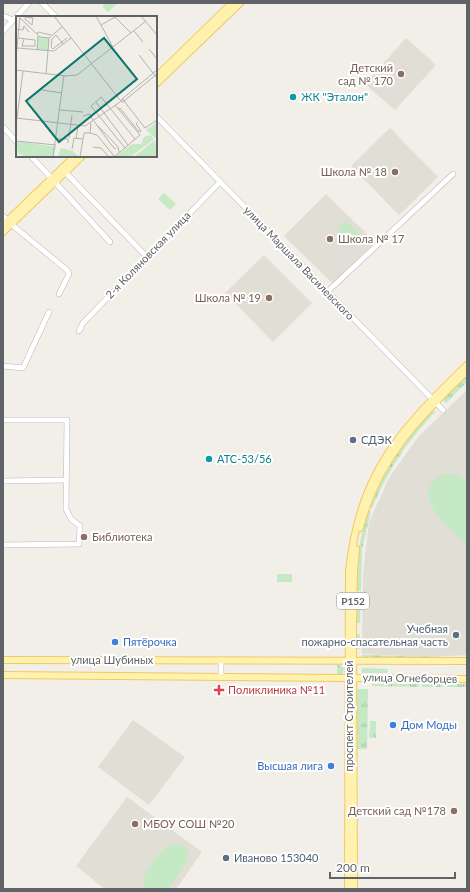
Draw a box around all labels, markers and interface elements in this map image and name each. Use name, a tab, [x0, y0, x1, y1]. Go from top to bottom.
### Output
inset map	[16, 16, 157, 157]
place label: Детский сад № 170	[338, 61, 394, 87]
marker: Детский сад № 170	[396, 69, 406, 79]
place label: ЖК "Эталон"	[301, 90, 368, 103]
marker: ЖК "Эталон"	[288, 92, 298, 102]
place label: Школа № 18	[321, 165, 387, 178]
marker: Школа № 18	[390, 167, 400, 177]
street label: улица Маршала Василевского	[242, 203, 357, 322]
street label: 2-я Коляновская улица	[103, 208, 193, 301]
place label: Школа № 17	[338, 232, 404, 245]
marker: Школа № 17	[325, 234, 335, 244]
place label: Школа № 19	[195, 291, 261, 304]
marker: Школа № 19	[264, 293, 274, 303]
place label: СДЭК	[361, 433, 392, 446]
marker: СДЭК	[348, 435, 358, 445]
place label: АТС-53/56	[217, 452, 272, 465]
marker: АТС-53/56	[204, 454, 214, 464]
place label: Библиотека	[92, 530, 152, 543]
marker: Библиотека	[79, 532, 89, 542]
road number: Р152	[337, 593, 369, 609]
place label: Учебная пожарно-спасательная часть	[302, 622, 448, 648]
marker: Учебная пожарно-спасательная часть	[451, 630, 461, 640]
place label: Пятёрочка	[123, 635, 177, 648]
marker: Пятёрочка	[110, 637, 120, 647]
street label: улица Шубиных	[71, 653, 154, 666]
street label: проспект Строителей	[342, 660, 355, 772]
street label: улица Огнеборцев	[363, 670, 457, 685]
place label: Поликлиника №11	[228, 683, 325, 696]
marker: Поликлиника №11	[213, 684, 225, 696]
place label: Дом Моды	[401, 718, 457, 731]
marker: Дом Моды	[388, 720, 398, 730]
place label: Высшая лига	[257, 759, 323, 772]
marker: Высшая лига	[326, 761, 336, 771]
place label: Детский сад №178	[348, 804, 446, 817]
marker: Детский сад №178	[449, 806, 459, 816]
place label: МБОУ СОШ №20	[143, 817, 235, 830]
marker: МБОУ СОШ №20	[130, 819, 140, 829]
place label: Иваново 153040	[234, 851, 319, 864]
marker: Иваново 153040	[221, 853, 231, 863]
scale bar	[330, 854, 455, 880]
text: 200 m	[336, 860, 370, 875]

